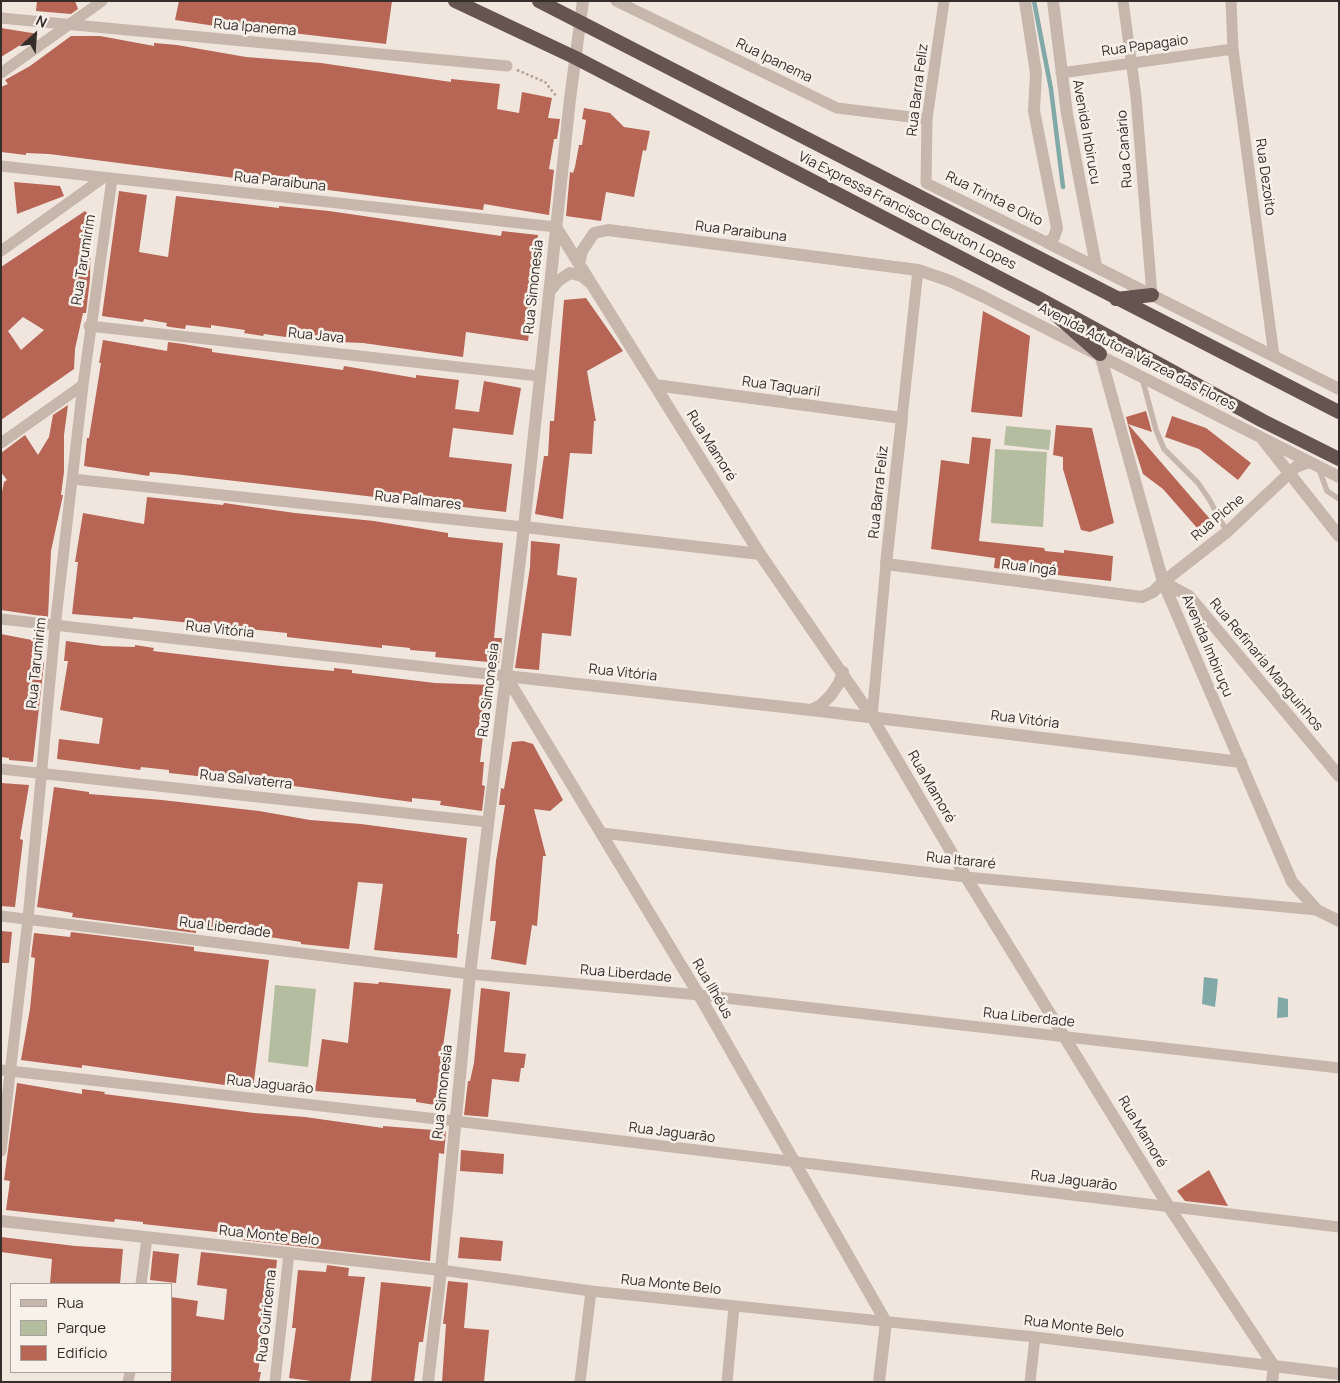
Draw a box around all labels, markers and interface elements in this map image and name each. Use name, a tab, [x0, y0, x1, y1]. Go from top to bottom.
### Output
north arrow	[10, 10, 60, 60]
text: N	[33, 10, 50, 32]
street label: Rua Ipanema	[213, 16, 297, 40]
street label: Rua Papagaio	[1101, 32, 1189, 60]
street label: Rua Ipanema	[733, 35, 815, 87]
street label: Rua Barra Feliz	[904, 43, 932, 137]
street label: Avenida Inbirucu	[1069, 78, 1103, 186]
street label: Rua Canário	[1114, 109, 1136, 189]
street label: Rua Dezoito	[1251, 138, 1279, 216]
street label: Via Expressa Francisco Cleuton Lopes	[795, 148, 1019, 274]
street label: Rua Trinta e Oito	[943, 168, 1045, 230]
street label: Rua Paraibuna	[233, 169, 327, 195]
street label: Rua Tarumirim	[69, 213, 99, 307]
street label: Rua Paraibuna	[694, 218, 788, 246]
street label: Rua Simonesia	[521, 239, 547, 335]
street label: Avenida Adutora Várzea das Flores	[1035, 300, 1239, 414]
street label: Rua Java	[287, 325, 345, 347]
street label: Rua Taquaril	[741, 373, 821, 401]
street label: Rua Mamoré	[683, 407, 739, 485]
street label: Rua Barra Feliz	[866, 445, 892, 539]
street label: Rua Palmares	[374, 488, 462, 514]
street label: Rua Piche	[1188, 491, 1248, 545]
street label: Rua Ingá	[1000, 556, 1058, 580]
street label: Avenida Imbiruçu	[1178, 592, 1236, 700]
street label: Rua Refinaria Manguinhos	[1206, 595, 1326, 735]
street label: Rua Tarumirim	[24, 617, 50, 709]
street label: Rua Vitória	[185, 618, 255, 642]
street label: Rua Simonesia	[475, 642, 503, 738]
street label: Rua Vitória	[588, 661, 658, 685]
street label: Rua Vitória	[990, 707, 1060, 733]
street label: Rua Mamoré	[904, 748, 958, 826]
street label: Rua Salvaterra	[199, 767, 293, 793]
street label: Rua Itararé	[925, 849, 997, 873]
street label: Rua Liberdade	[178, 914, 272, 942]
street label: Rua Ilhéus	[688, 956, 736, 1022]
street label: Rua Liberdade	[579, 962, 673, 986]
street label: Rua Liberdade	[982, 1005, 1076, 1031]
street label: Rua Simonesia	[430, 1044, 456, 1140]
street label: Rua Jaguarão	[226, 1072, 314, 1098]
street label: Rua Mamoré	[1114, 1093, 1170, 1171]
street label: Rua Jaguarão	[628, 1119, 716, 1147]
street label: Rua Jaguarão	[1030, 1167, 1118, 1195]
street label: Rua Monte Belo	[218, 1222, 320, 1250]
street label: Rua Guiricema	[254, 1269, 280, 1363]
street label: Rua Monte Belo	[620, 1271, 722, 1299]
legend	[10, 1283, 172, 1373]
text: Rua	[57, 1292, 84, 1313]
street label: Rua Monte Belo	[1023, 1313, 1125, 1341]
text: Parque	[57, 1317, 106, 1338]
text: Edifício	[57, 1342, 107, 1363]

